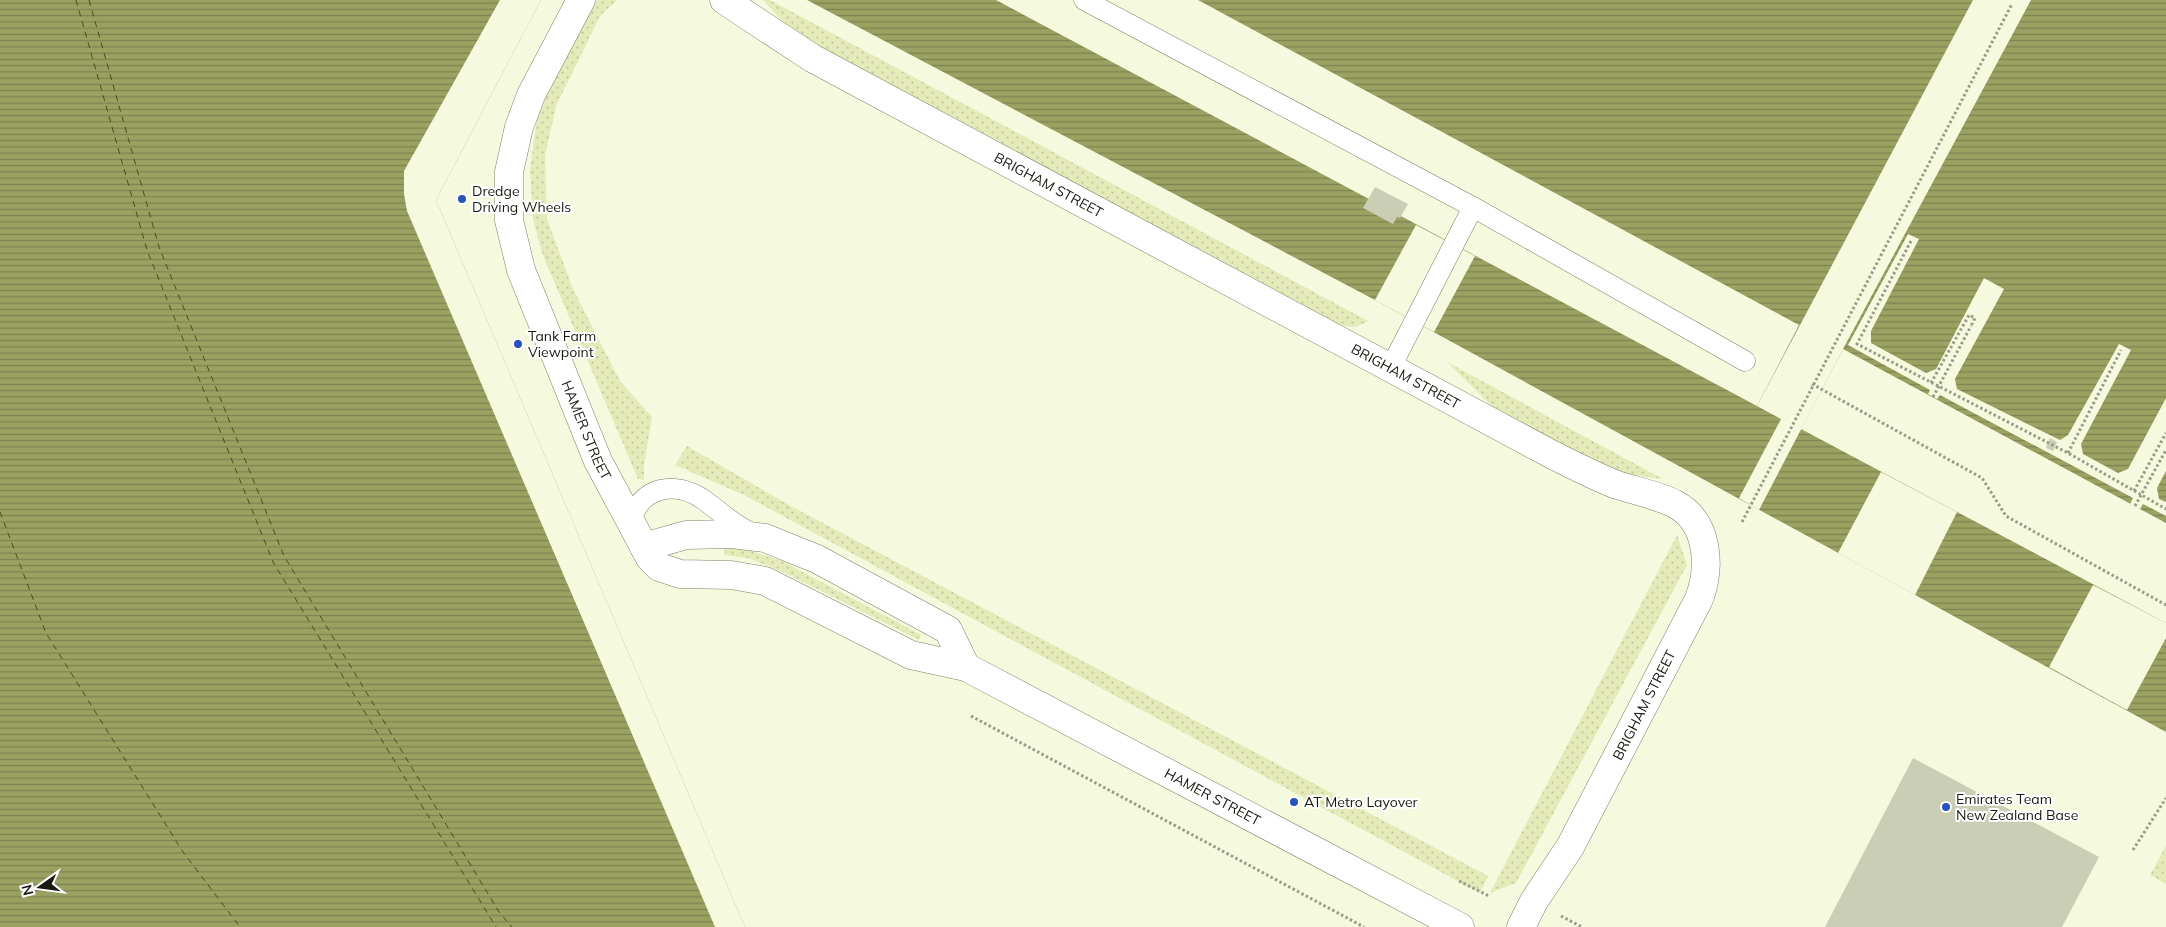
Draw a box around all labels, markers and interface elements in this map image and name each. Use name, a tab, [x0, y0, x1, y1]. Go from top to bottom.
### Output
street label: BRIGHAM STREET	[991, 148, 1107, 222]
place label: Dredge Driving Wheels	[472, 182, 571, 216]
marker: Dredge Driving Wheels	[456, 193, 468, 205]
place label: Tank Farm Viewpoint	[528, 327, 596, 361]
marker: Tank Farm Viewpoint	[512, 338, 524, 350]
street label: BRIGHAM STREET	[1348, 340, 1464, 413]
street label: HAMER STREET	[557, 378, 616, 483]
street label: BRIGHAM STREET	[1608, 646, 1680, 763]
street label: HAMER STREET	[1161, 764, 1264, 830]
place label: Emirates Team New Zealand Base	[1956, 790, 2078, 824]
place label: AT Metro Layover	[1304, 793, 1419, 811]
marker: AT Metro Layover	[1288, 796, 1300, 808]
marker: Emirates Team New Zealand Base	[1940, 801, 1952, 813]
north arrow	[15, 862, 65, 912]
text: N	[17, 883, 37, 897]

